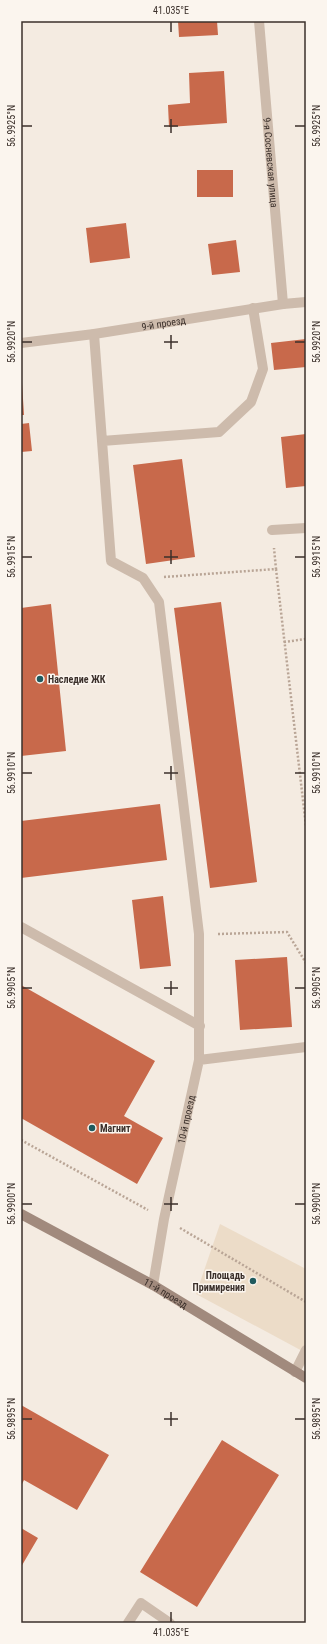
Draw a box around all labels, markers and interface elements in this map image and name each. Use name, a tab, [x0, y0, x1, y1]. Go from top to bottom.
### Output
text: 41.035°E	[153, 5, 189, 16]
text: 56.9925°N	[6, 105, 17, 147]
text: 56.9925°N	[311, 105, 322, 147]
street label: 9-я Сосневская улица	[262, 117, 280, 208]
street label: 9-й проезд	[141, 314, 187, 332]
text: 56.9920°N	[6, 321, 17, 363]
text: 56.9920°N	[311, 321, 322, 363]
text: 56.9915°N	[6, 536, 17, 578]
text: 56.9915°N	[311, 536, 322, 578]
marker: Наследие ЖК	[35, 674, 45, 684]
place label: Наследие ЖК	[48, 674, 106, 685]
text: 56.9910°N	[6, 752, 17, 794]
text: 56.9910°N	[311, 752, 322, 794]
text: 56.9905°N	[6, 967, 17, 1009]
text: 56.9905°N	[311, 967, 322, 1009]
street label: 10-й проезд	[175, 1093, 197, 1145]
marker: Магнит	[87, 1123, 97, 1133]
place label: Магнит	[100, 1123, 131, 1134]
text: 56.9900°N	[6, 1183, 17, 1225]
text: 56.9900°N	[311, 1183, 322, 1225]
place label: Площадь Примирения	[193, 1270, 245, 1293]
street label: 11-й проезд	[142, 1276, 190, 1311]
marker: Площадь Примирения	[248, 1276, 258, 1286]
text: 56.9895°N	[6, 1398, 17, 1440]
text: 56.9895°N	[311, 1398, 322, 1440]
text: 41.035°E	[153, 1627, 189, 1638]

